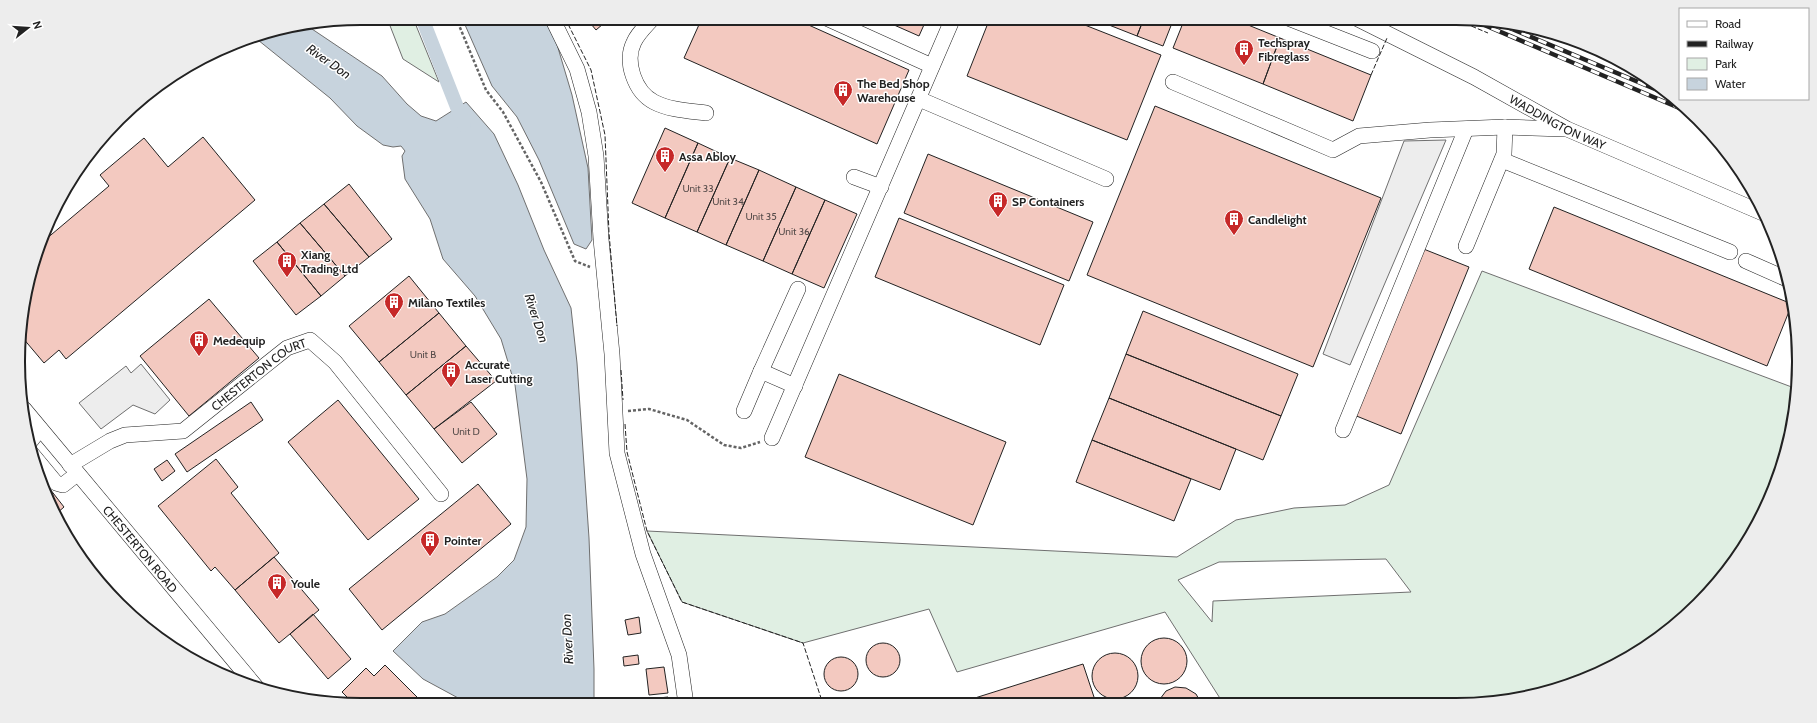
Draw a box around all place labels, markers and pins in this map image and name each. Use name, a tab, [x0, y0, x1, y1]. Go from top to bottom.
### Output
place label: Techspray Fibreglass	[1258, 35, 1311, 64]
building icon: Techspray Fibreglass	[1233, 38, 1255, 66]
place label: The Bed Shop Warehouse	[857, 76, 930, 105]
building icon: The Bed Shop Warehouse	[832, 79, 854, 107]
building icon: Assa Abloy	[654, 145, 676, 173]
place label: Assa Abloy	[679, 149, 736, 164]
building icon: SP Containers	[987, 190, 1009, 218]
place label: SP Containers	[1012, 194, 1084, 209]
building icon: Candlelight	[1223, 208, 1245, 236]
place label: Candlelight	[1248, 212, 1307, 227]
place label: Xiang Trading Ltd	[300, 247, 358, 276]
building icon: Xiang Trading Ltd	[276, 250, 298, 278]
building icon: Milano Textiles	[383, 291, 405, 319]
place label: Milano Textiles	[408, 295, 485, 310]
building icon: Medequip	[188, 329, 210, 357]
place label: Medequip	[213, 333, 265, 348]
place label: Accurate Laser Cutting	[465, 357, 532, 386]
building icon: Accurate Laser Cutting	[440, 360, 462, 388]
building icon: Pointer	[419, 529, 441, 557]
place label: Pointer	[444, 533, 482, 548]
building icon: Youle	[266, 572, 288, 600]
place label: Youle	[290, 576, 320, 591]

